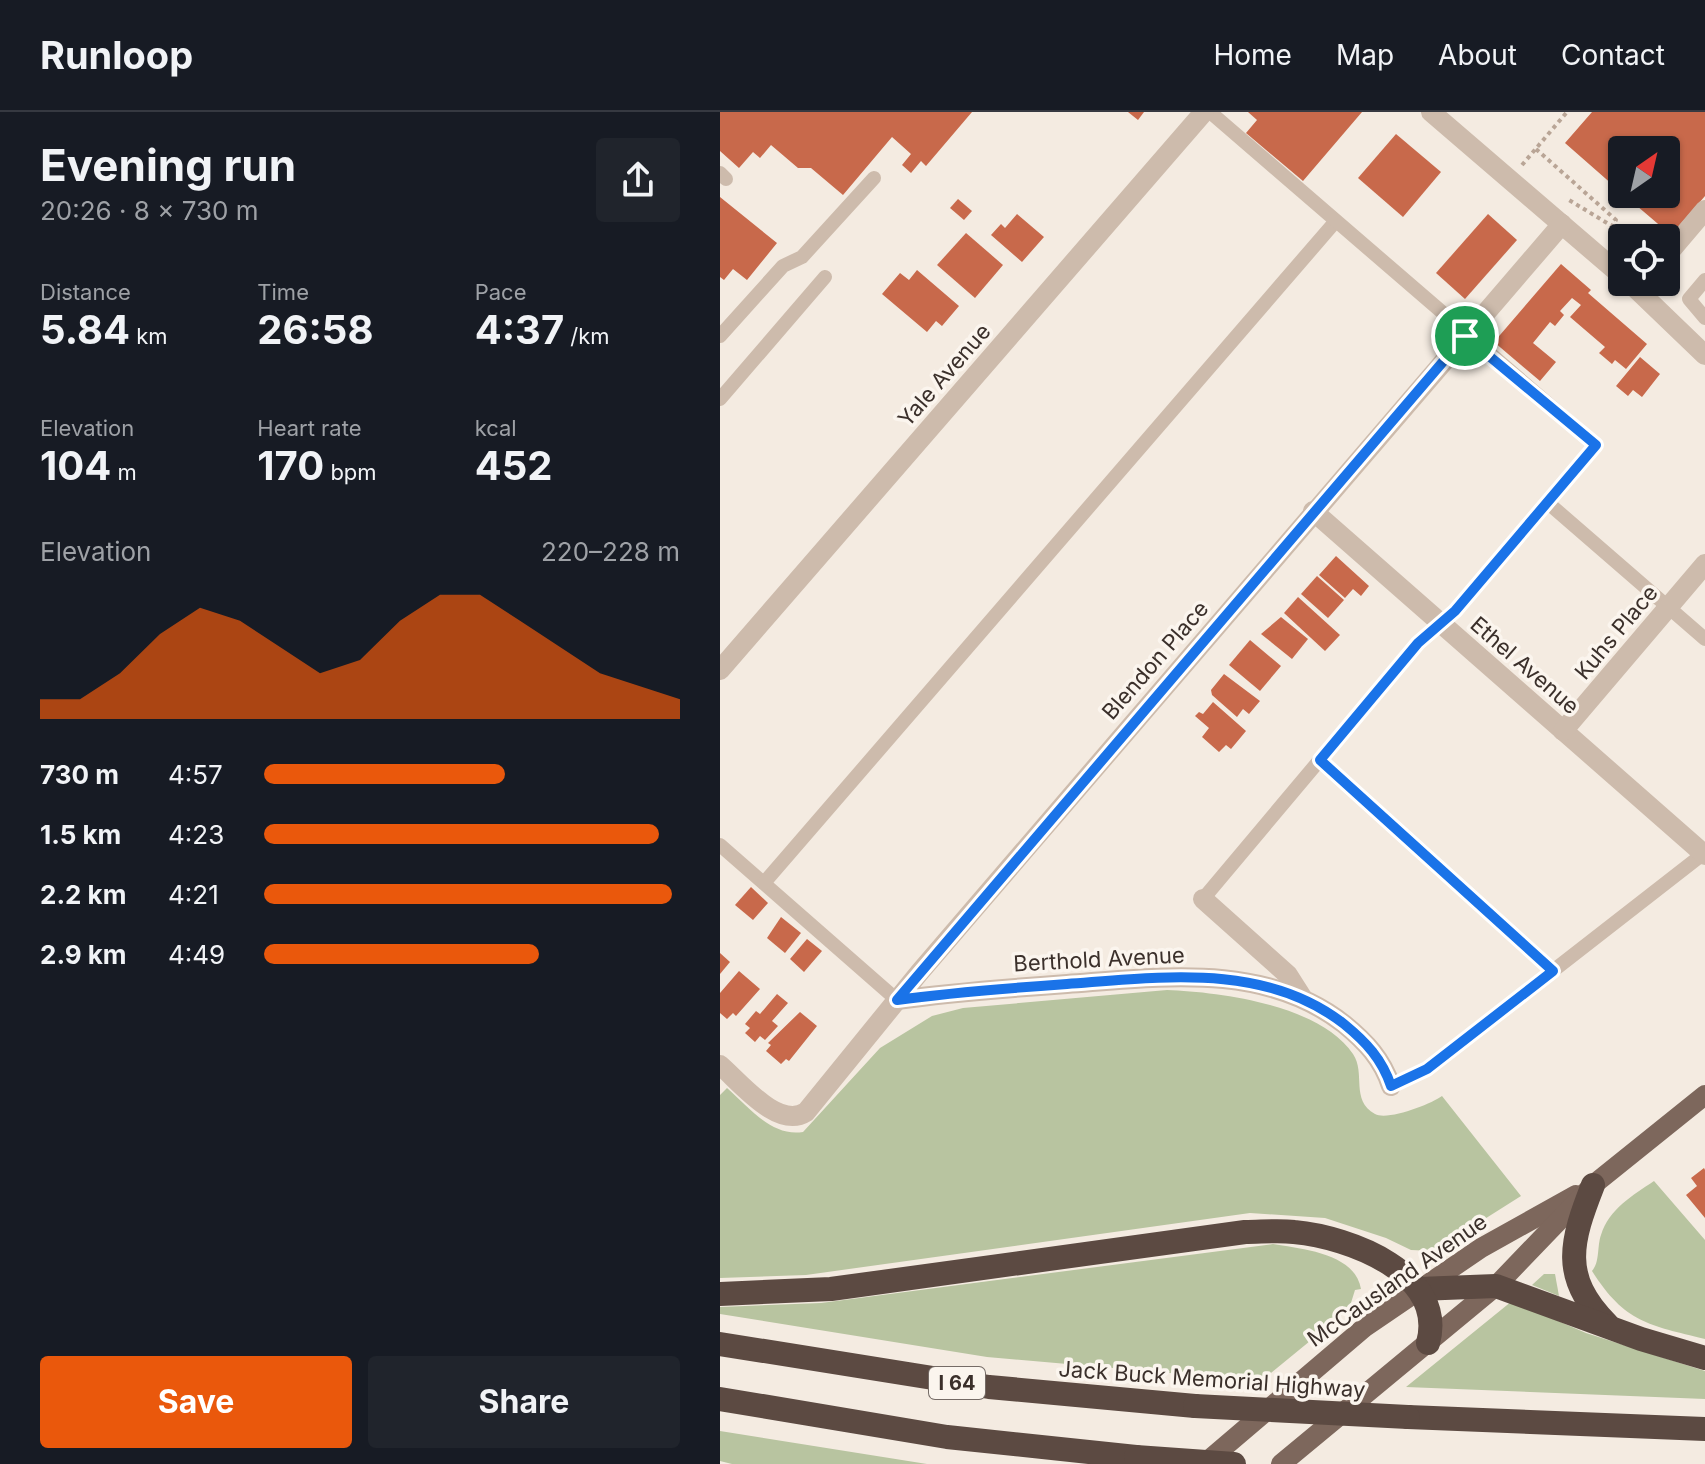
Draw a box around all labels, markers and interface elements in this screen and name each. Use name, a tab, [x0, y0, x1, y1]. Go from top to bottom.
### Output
text: Runloop	[40, 32, 193, 78]
text: Home	[1213, 38, 1292, 72]
text: Map	[1336, 38, 1394, 72]
text: About	[1438, 38, 1517, 72]
text: Contact	[1561, 38, 1665, 72]
north arrow	[1608, 136, 1680, 208]
map controls	[1608, 136, 1680, 296]
text: Evening run	[40, 138, 296, 192]
button: share	[596, 138, 680, 222]
text: 20:26 · 8 × 730 m	[40, 195, 259, 226]
button: locate	[1608, 224, 1680, 296]
text: Distance	[40, 279, 131, 305]
text: Time	[257, 279, 309, 305]
text: Pace	[475, 279, 526, 305]
pin	[1431, 302, 1499, 370]
text: 5.84	[40, 305, 130, 354]
text: 26:58	[257, 305, 373, 354]
text: 4:37	[475, 305, 564, 354]
icon: arrive	[1443, 314, 1487, 358]
street label: Yale Avenue	[892, 318, 996, 432]
text: km	[130, 323, 168, 349]
text: /km	[564, 323, 610, 349]
text: Elevation	[40, 415, 134, 441]
text: Heart rate	[257, 415, 362, 441]
text: kcal	[475, 415, 517, 441]
text: 104	[40, 441, 111, 490]
text: 170	[257, 441, 324, 490]
text: 452	[475, 441, 552, 490]
text: m	[111, 459, 137, 485]
text: bpm	[324, 459, 377, 485]
text: Elevation	[40, 536, 151, 567]
text: 220–228 m	[541, 536, 680, 567]
street label: Kuhs Place	[1569, 580, 1663, 684]
street label: Blendon Place	[1096, 595, 1214, 725]
street label: Ethel Avenue	[1466, 611, 1584, 719]
text: 730 m	[40, 759, 119, 790]
text: 4:57	[168, 759, 223, 790]
text: 1.5 km	[40, 819, 121, 850]
text: 4:23	[168, 819, 224, 850]
text: 2.2 km	[40, 879, 126, 910]
text: 4:21	[168, 879, 219, 910]
text: 2.9 km	[40, 939, 127, 970]
text: 4:49	[168, 939, 225, 970]
street label: Berthold Avenue	[1013, 942, 1185, 976]
street label: McCausland Avenue	[1302, 1208, 1492, 1352]
street label: Jack Buck Memorial Highway	[1058, 1355, 1366, 1403]
button: Save	[40, 1356, 352, 1448]
button: Share	[368, 1356, 680, 1448]
road number: I 64	[929, 1367, 985, 1399]

